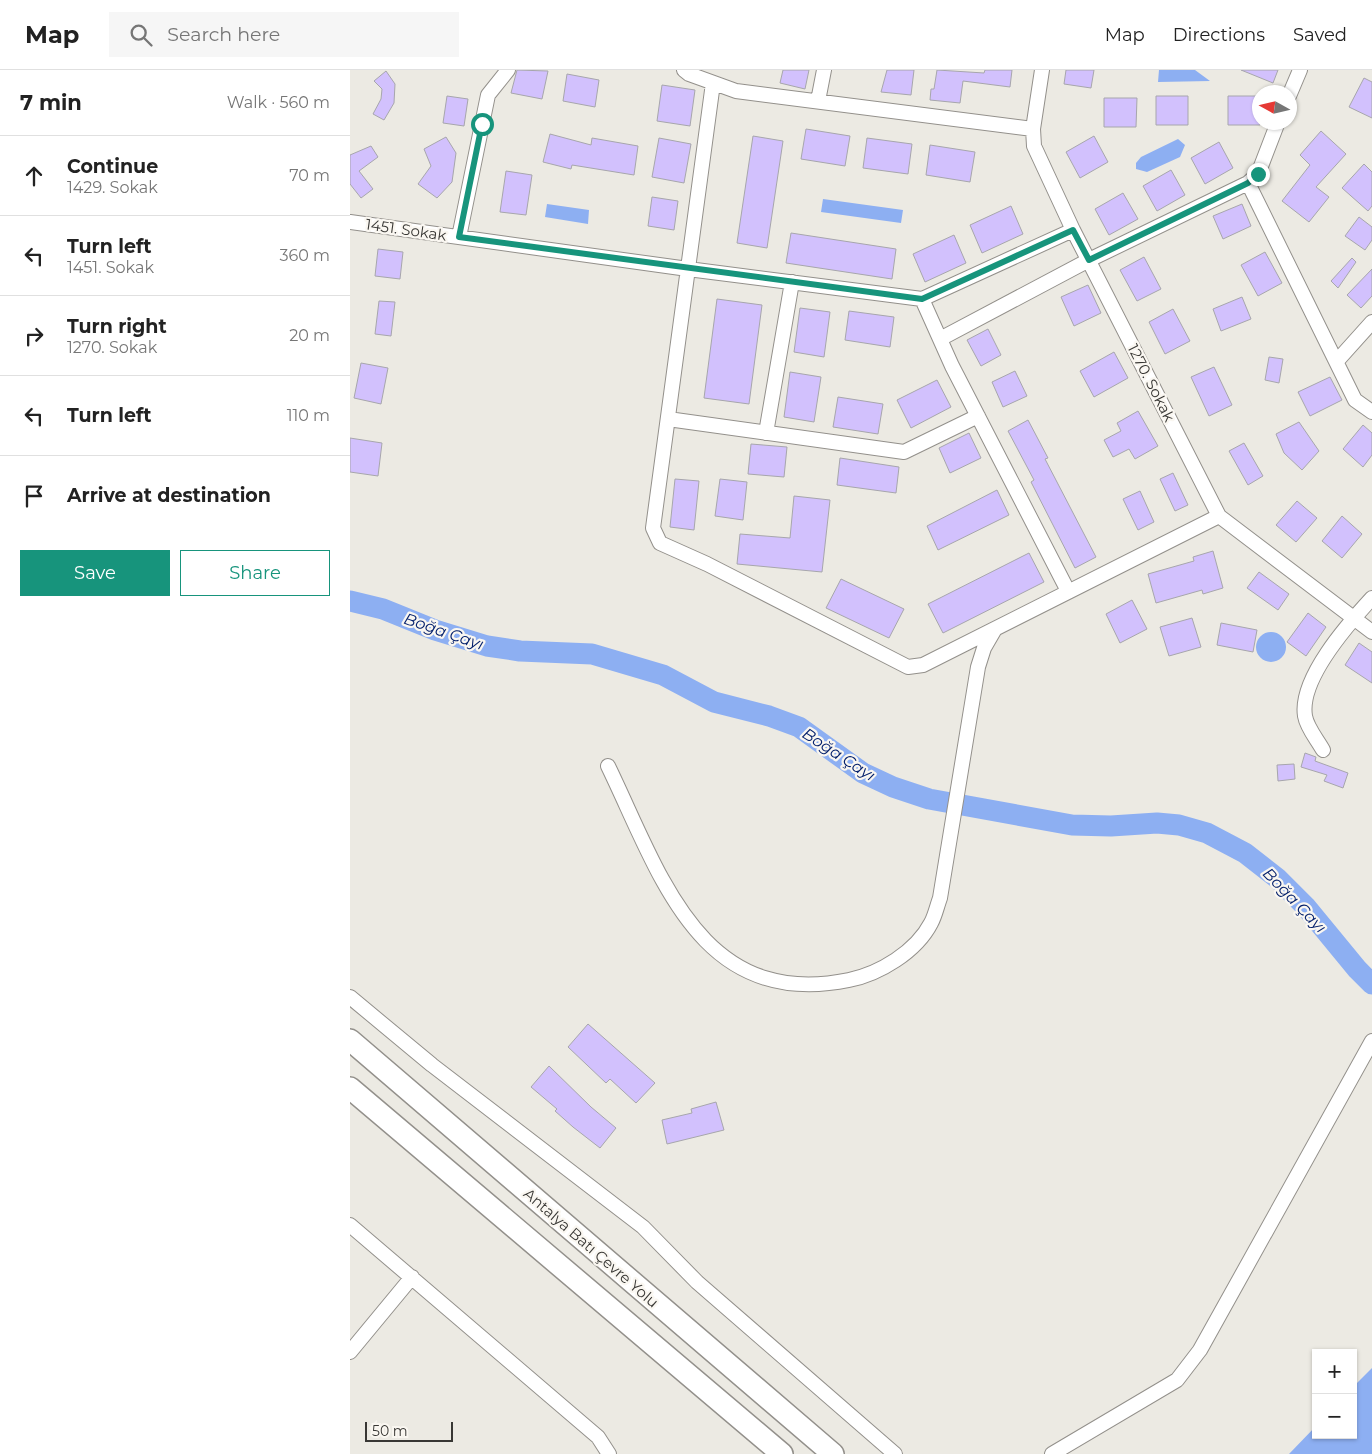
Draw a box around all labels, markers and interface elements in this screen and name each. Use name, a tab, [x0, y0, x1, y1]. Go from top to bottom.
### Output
search box	[109, 12, 459, 57]
text: Map	[25, 20, 79, 49]
icon: search	[127, 21, 155, 49]
text: Search here	[167, 23, 280, 46]
text: Map	[1105, 24, 1145, 46]
text: Directions	[1173, 24, 1265, 46]
text: Saved	[1293, 24, 1347, 46]
north arrow	[1252, 85, 1297, 130]
text: 7 min	[20, 90, 82, 115]
text: Walk · 560 m	[227, 93, 330, 112]
route start	[471, 113, 494, 136]
text: Continue	[67, 155, 158, 178]
icon: ahead	[20, 162, 48, 190]
route end	[1247, 163, 1270, 186]
text: 70 m	[289, 166, 330, 185]
text: 1429. Sokak	[67, 178, 158, 197]
street label: 1451. Sokak	[364, 214, 448, 245]
text: Turn left	[67, 235, 152, 258]
icon: left	[20, 242, 48, 270]
text: 360 m	[279, 246, 330, 265]
text: 1451. Sokak	[67, 258, 154, 277]
text: Turn right	[67, 315, 167, 338]
icon: right	[20, 322, 48, 350]
text: 20 m	[289, 326, 330, 345]
text: 1270. Sokak	[67, 338, 157, 357]
street label: 1270. Sokak	[1124, 341, 1179, 425]
icon: left	[20, 402, 48, 430]
text: Turn left	[67, 404, 152, 427]
text: 110 m	[287, 406, 330, 425]
icon: arrive	[20, 482, 48, 510]
text: Arrive at destination	[67, 484, 271, 507]
button: Save	[20, 550, 170, 596]
button: Share	[180, 550, 330, 596]
water label: Boğa Çayı	[402, 609, 486, 654]
water label: Boğa Çayı	[799, 724, 879, 785]
water label: Boğa Çayı	[1259, 864, 1330, 937]
street label: Antalya Batı Çevre Yolu	[520, 1184, 663, 1311]
map controls	[1312, 1349, 1357, 1439]
button: +	[1312, 1349, 1357, 1394]
button: −	[1312, 1394, 1357, 1439]
scale bar	[365, 1419, 452, 1442]
text: 50 m	[372, 1422, 408, 1440]

